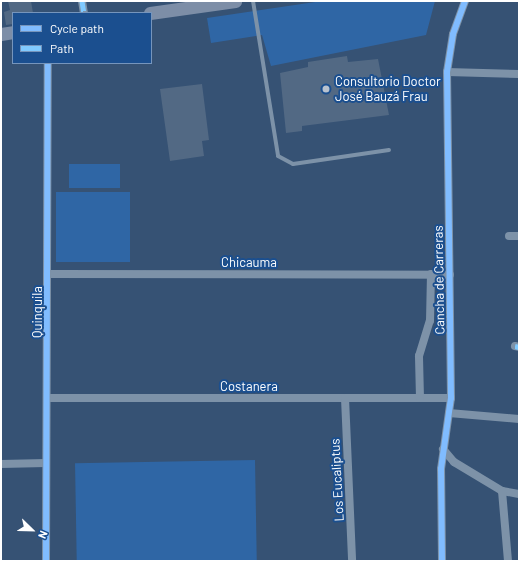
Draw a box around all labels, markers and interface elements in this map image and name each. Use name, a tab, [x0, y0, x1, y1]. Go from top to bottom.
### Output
legend	[12, 12, 152, 64]
text: Cycle path	[50, 21, 104, 35]
text: Path	[50, 41, 74, 55]
place label: Consultorio Doctor José Bauzá Frau	[335, 74, 441, 105]
marker: Consultorio Doctor José Bauzá Frau	[320, 83, 332, 95]
street label: Cancha de Carreras	[430, 225, 448, 335]
street label: Chicauma	[221, 254, 277, 270]
street label: Quinquila	[29, 286, 45, 338]
street label: Costanera	[220, 378, 278, 394]
street label: Los Eucaliptus	[327, 438, 347, 522]
north arrow	[12, 510, 52, 550]
text: N	[36, 529, 51, 541]

